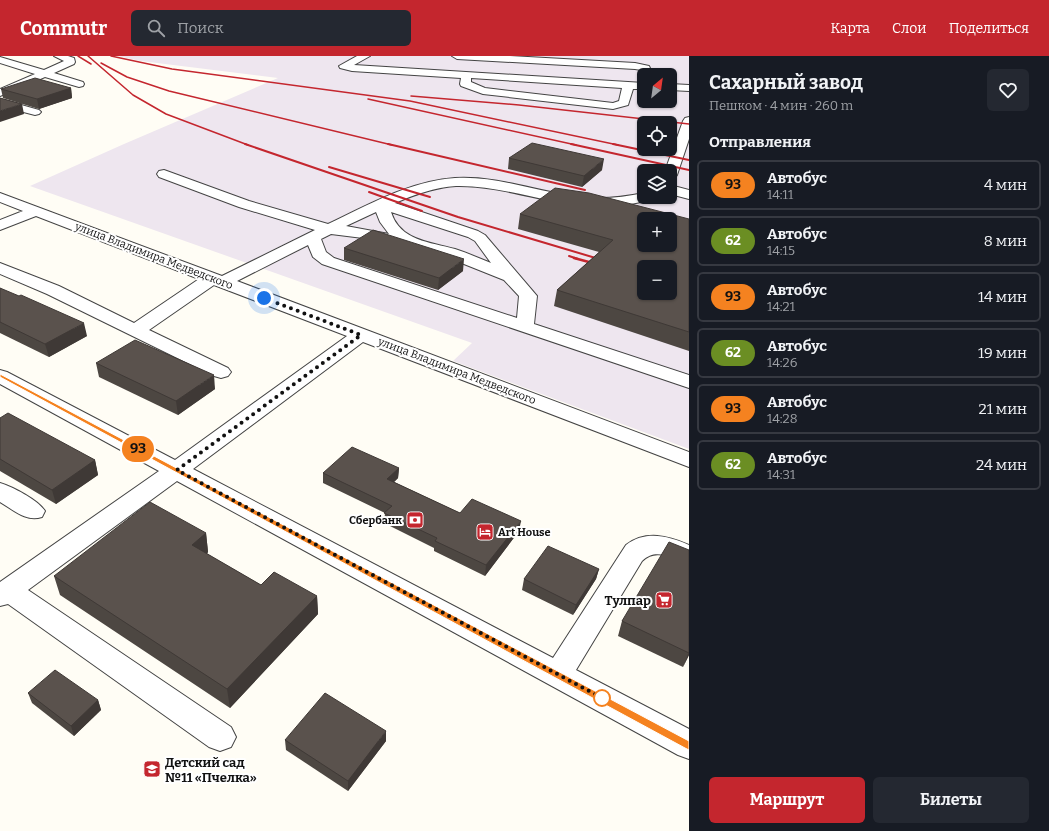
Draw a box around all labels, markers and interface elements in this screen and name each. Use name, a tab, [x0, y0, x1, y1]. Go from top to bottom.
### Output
search box	[131, 10, 411, 46]
text: Commutr	[20, 17, 107, 40]
icon: search	[145, 17, 167, 39]
text: Поиск	[177, 19, 224, 37]
text: Карта	[830, 20, 870, 37]
text: Слои	[892, 20, 927, 37]
text: Поделиться	[949, 20, 1029, 37]
north arrow	[637, 68, 677, 108]
map controls	[637, 68, 677, 300]
button: heart	[987, 69, 1029, 111]
text: Сахарный завод	[709, 71, 863, 94]
text: Пешком · 4 мин · 260 m	[709, 98, 853, 113]
button: locate	[637, 116, 677, 156]
text: Отправления	[709, 133, 811, 151]
button: layers	[637, 164, 677, 204]
text: Автобус	[767, 169, 827, 187]
text: 93	[725, 176, 741, 193]
text: 4 мин	[984, 176, 1027, 194]
text: 14:11	[767, 187, 793, 202]
button: +	[637, 212, 677, 252]
street label: улица Владимира Медведского	[72, 219, 235, 292]
text: Автобус	[767, 225, 827, 243]
text: 62	[725, 232, 741, 249]
text: 8 мин	[984, 232, 1027, 250]
text: 14:15	[767, 243, 795, 258]
button: −	[637, 260, 677, 300]
text: Автобус	[767, 281, 827, 299]
your location	[254, 288, 274, 308]
text: 93	[725, 288, 741, 305]
text: 14 мин	[978, 288, 1027, 306]
text: 14:21	[767, 299, 795, 314]
street label: улица Владимира Медведского	[375, 334, 538, 407]
text: Автобус	[767, 337, 827, 355]
text: 62	[725, 344, 741, 361]
text: 19 мин	[978, 344, 1027, 362]
text: 14:26	[767, 355, 797, 370]
text: Автобус	[767, 393, 827, 411]
text: 93	[725, 400, 741, 417]
text: 21 мин	[979, 400, 1027, 418]
text: 14:28	[767, 411, 798, 426]
line badge: 93	[120, 436, 156, 462]
text: 93	[130, 440, 146, 457]
text: Автобус	[767, 449, 827, 467]
text: 62	[725, 456, 741, 473]
text: 24 мин	[976, 456, 1027, 474]
text: 14:31	[767, 467, 795, 482]
bank icon: Сбербанк	[405, 510, 425, 530]
place label: Сбербанк	[349, 514, 402, 527]
hotel icon: Art House	[475, 522, 495, 542]
place label: Art House	[498, 526, 551, 539]
supermarket icon: Тулпар	[654, 590, 674, 610]
place label: Тулпар	[604, 593, 651, 608]
unlabelled marker	[593, 689, 611, 707]
place label: Детский сад №11 «Пчелка»	[165, 755, 257, 785]
school or university icon: Детский сад №11 «Пчелка»	[142, 759, 162, 779]
button: Маршрут	[709, 777, 865, 823]
button: Билеты	[873, 777, 1029, 823]

